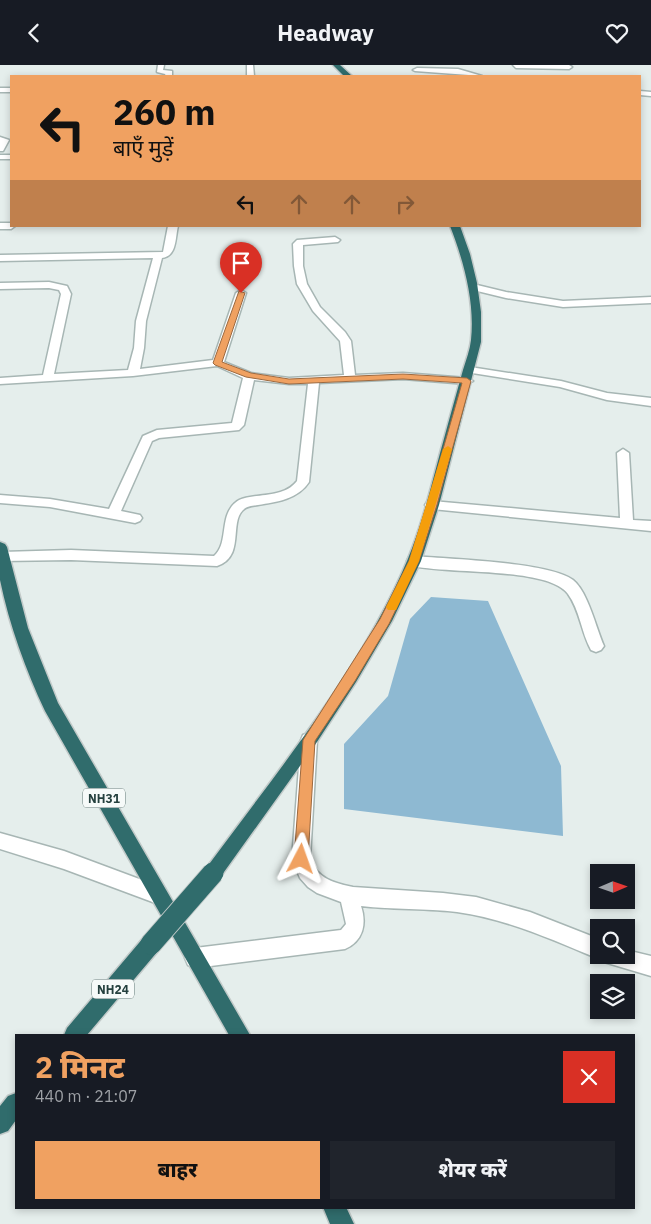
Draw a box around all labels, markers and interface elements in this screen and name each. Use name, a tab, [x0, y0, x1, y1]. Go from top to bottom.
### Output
text: Headway	[277, 18, 374, 47]
icon: back	[20, 19, 48, 47]
icon: heart	[603, 19, 631, 47]
text: 260 m	[113, 89, 216, 135]
icon: left	[30, 95, 95, 160]
text: बाएँ मुड़ें	[113, 133, 174, 162]
icon: left	[232, 190, 260, 218]
icon: ahead	[285, 190, 313, 218]
icon: ahead	[338, 190, 366, 218]
icon: right	[391, 190, 419, 218]
pin	[220, 242, 262, 293]
icon: arrive	[227, 249, 255, 277]
road number: NH31	[83, 789, 125, 807]
position arrow	[274, 832, 326, 884]
north arrow	[590, 864, 635, 909]
map controls	[590, 864, 635, 1019]
button: search	[590, 919, 635, 964]
button: layers	[590, 974, 635, 1019]
road number: NH24	[92, 979, 134, 999]
text: 2 मिनट	[35, 1047, 125, 1086]
button: close	[563, 1051, 615, 1103]
text: 440 m · 21:07	[35, 1086, 137, 1106]
button: बाहर	[35, 1141, 320, 1199]
button: शेयर करें	[330, 1141, 615, 1199]

